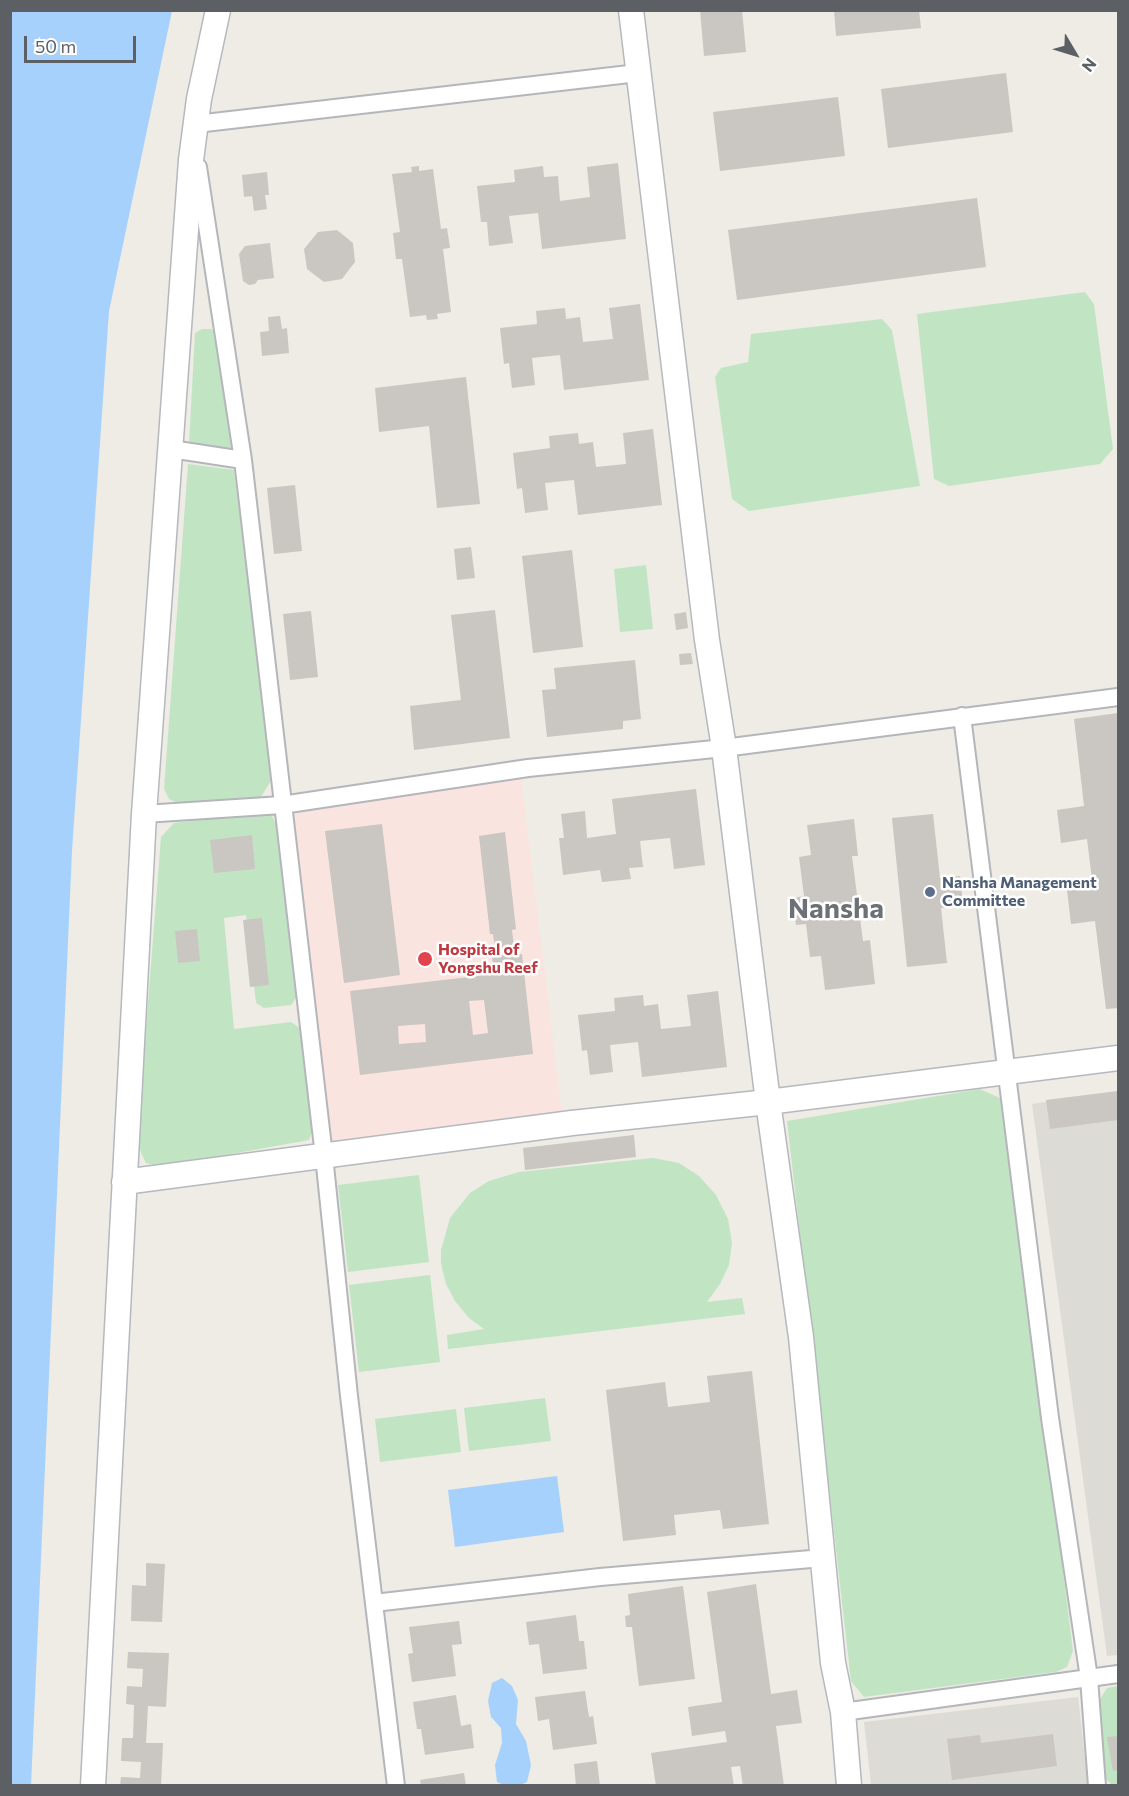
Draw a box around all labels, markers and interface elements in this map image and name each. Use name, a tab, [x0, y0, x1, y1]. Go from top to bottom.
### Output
scale bar	[27, 24, 140, 62]
north arrow	[1045, 24, 1105, 84]
text: 50 m	[35, 35, 76, 57]
text: N	[1078, 55, 1101, 76]
place label: Nansha Management Committee	[942, 873, 1097, 911]
marker: Nansha Management Committee	[923, 885, 937, 899]
district label: Nansha	[788, 892, 884, 926]
place label: Hospital of Yongshu Reef	[438, 940, 538, 978]
marker: Hospital of Yongshu Reef	[416, 950, 434, 968]

